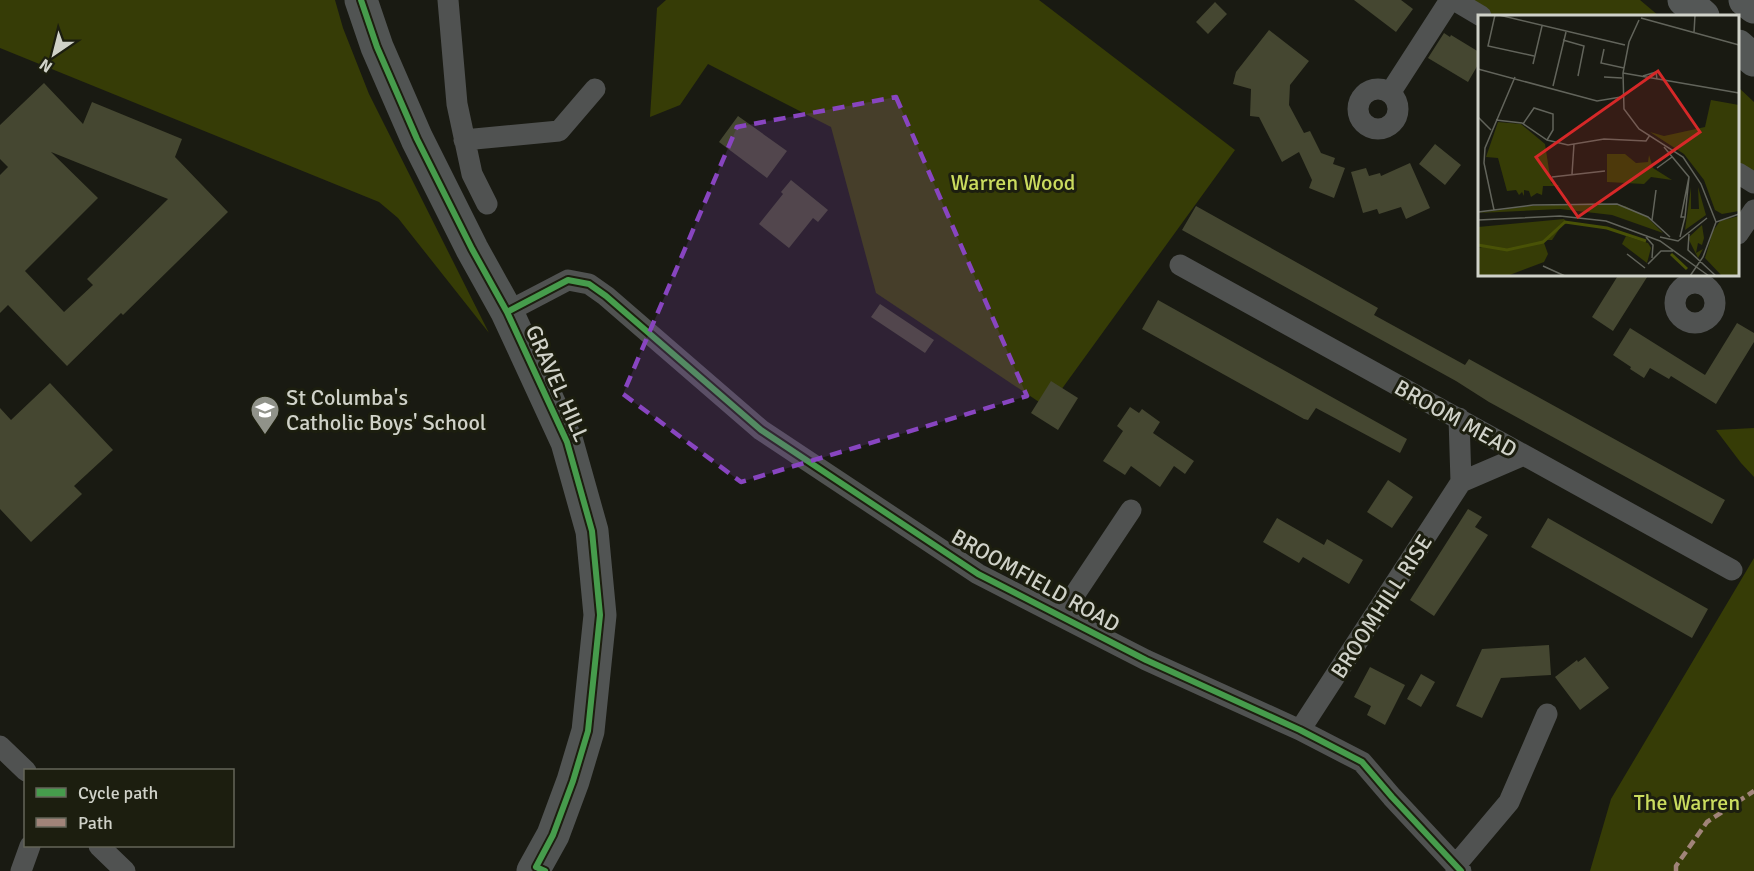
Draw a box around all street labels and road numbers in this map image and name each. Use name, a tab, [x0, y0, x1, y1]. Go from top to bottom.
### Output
street label: GRAVEL HILL	[520, 321, 595, 446]
street label: BROOM MEAD	[1390, 374, 1522, 463]
street label: BROOMFIELD ROAD	[947, 523, 1125, 638]
street label: BROOMHILL RISE	[1325, 529, 1438, 683]

